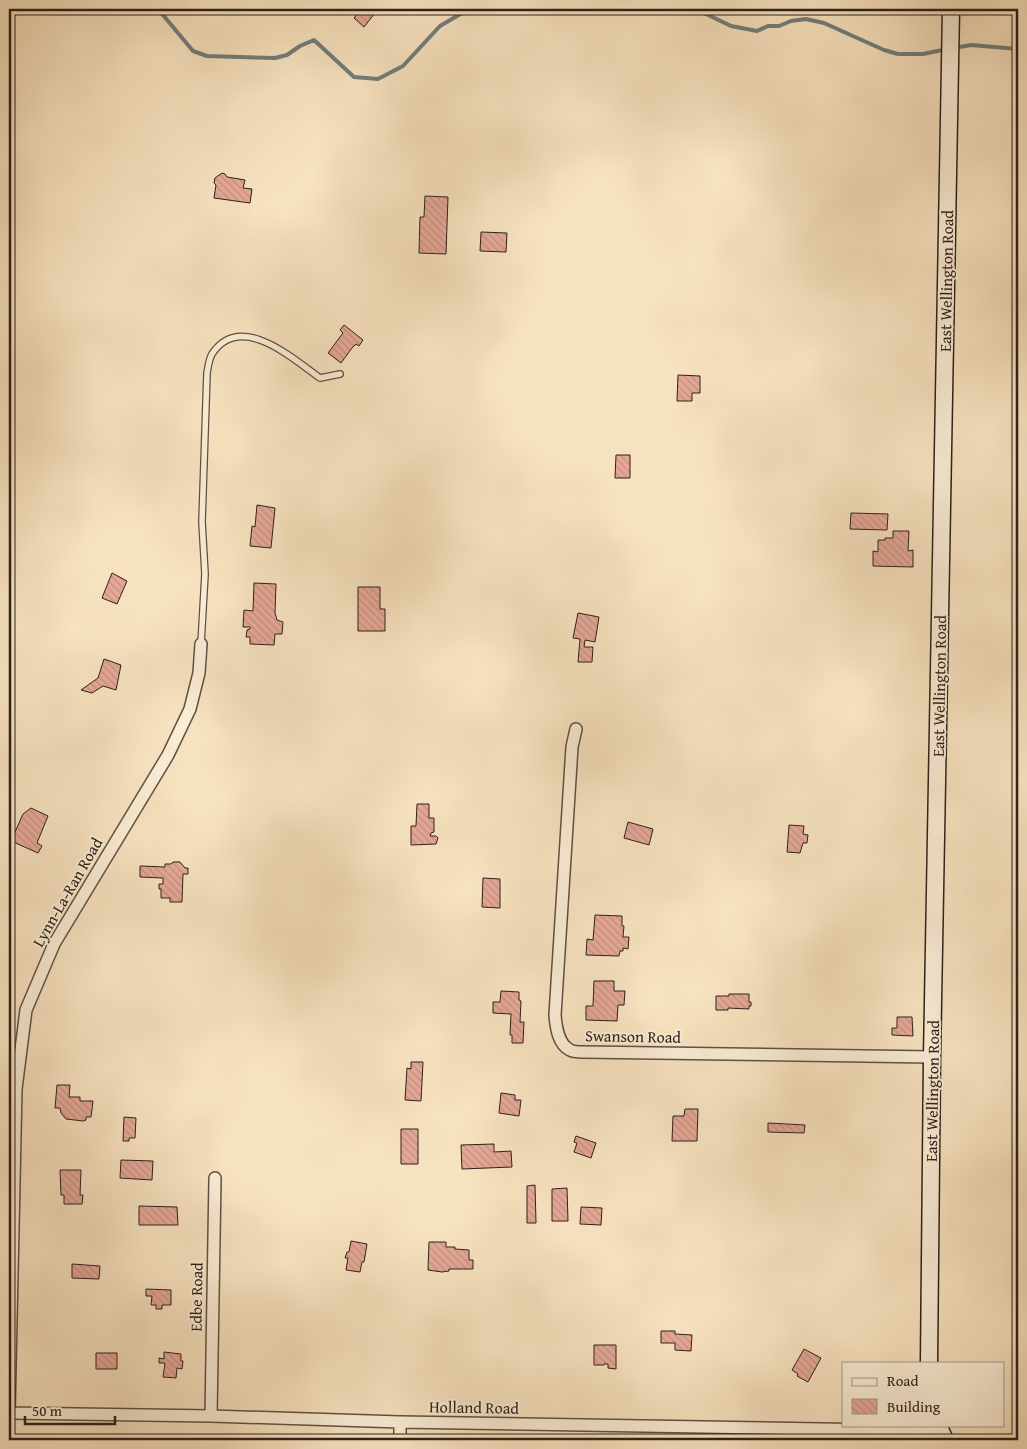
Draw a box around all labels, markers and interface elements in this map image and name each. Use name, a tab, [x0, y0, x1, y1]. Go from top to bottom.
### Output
street label: East Wellington Road	[933, 209, 959, 352]
street label: East Wellington Road	[926, 614, 952, 757]
street label: Lynn-La-Ran Road	[26, 832, 108, 951]
street label: East Wellington Road	[919, 1019, 945, 1162]
street label: Swanson Road	[585, 1023, 682, 1049]
street label: Edbe Road	[183, 1262, 209, 1332]
legend	[842, 1362, 1004, 1426]
text: Road	[887, 1370, 918, 1391]
scale bar	[25, 1394, 115, 1426]
street label: Holland Road	[429, 1394, 520, 1420]
text: Building	[887, 1396, 941, 1417]
text: 50 m	[32, 1400, 63, 1421]

